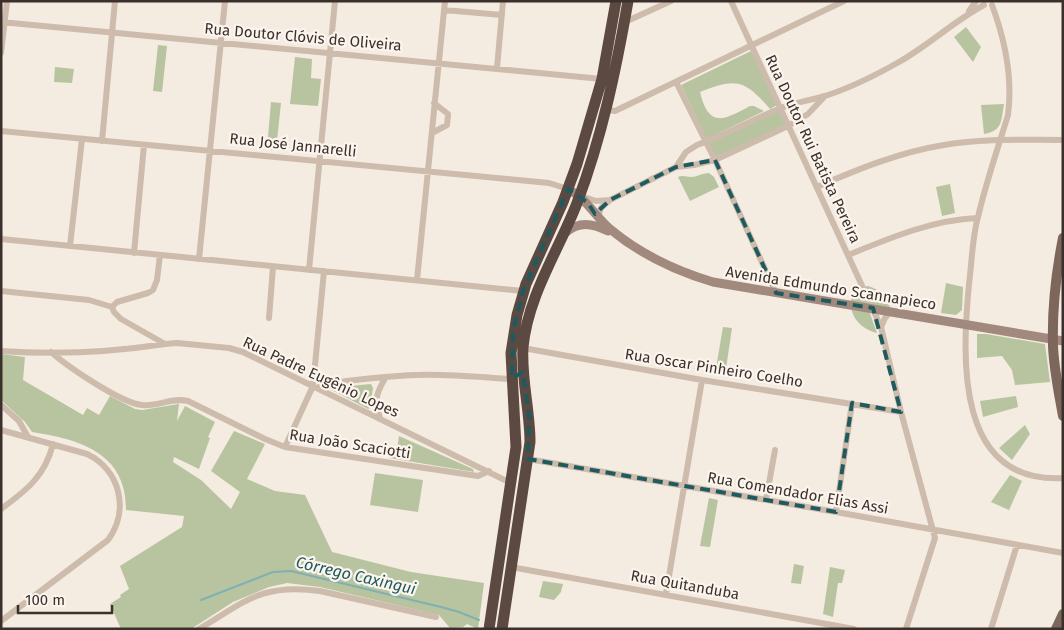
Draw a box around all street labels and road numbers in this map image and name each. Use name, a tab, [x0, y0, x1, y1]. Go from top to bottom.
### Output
street label: Rua Doutor Clóvis de Oliveira	[204, 19, 402, 55]
street label: Rua Doutor Rui Batista Pereira	[761, 52, 865, 246]
street label: Rua José Jannarelli	[229, 129, 357, 161]
street label: Avenida Edmundo Scannapieco	[724, 262, 938, 314]
street label: Rua Padre Eugênio Lopes	[240, 333, 402, 421]
street label: Rua Oscar Pinheiro Coelho	[624, 345, 804, 391]
street label: Rua João Scaciotti	[288, 426, 412, 462]
street label: Rua Comendador Elias Assi	[706, 468, 890, 518]
street label: Rua Quitanduba	[629, 567, 741, 603]

